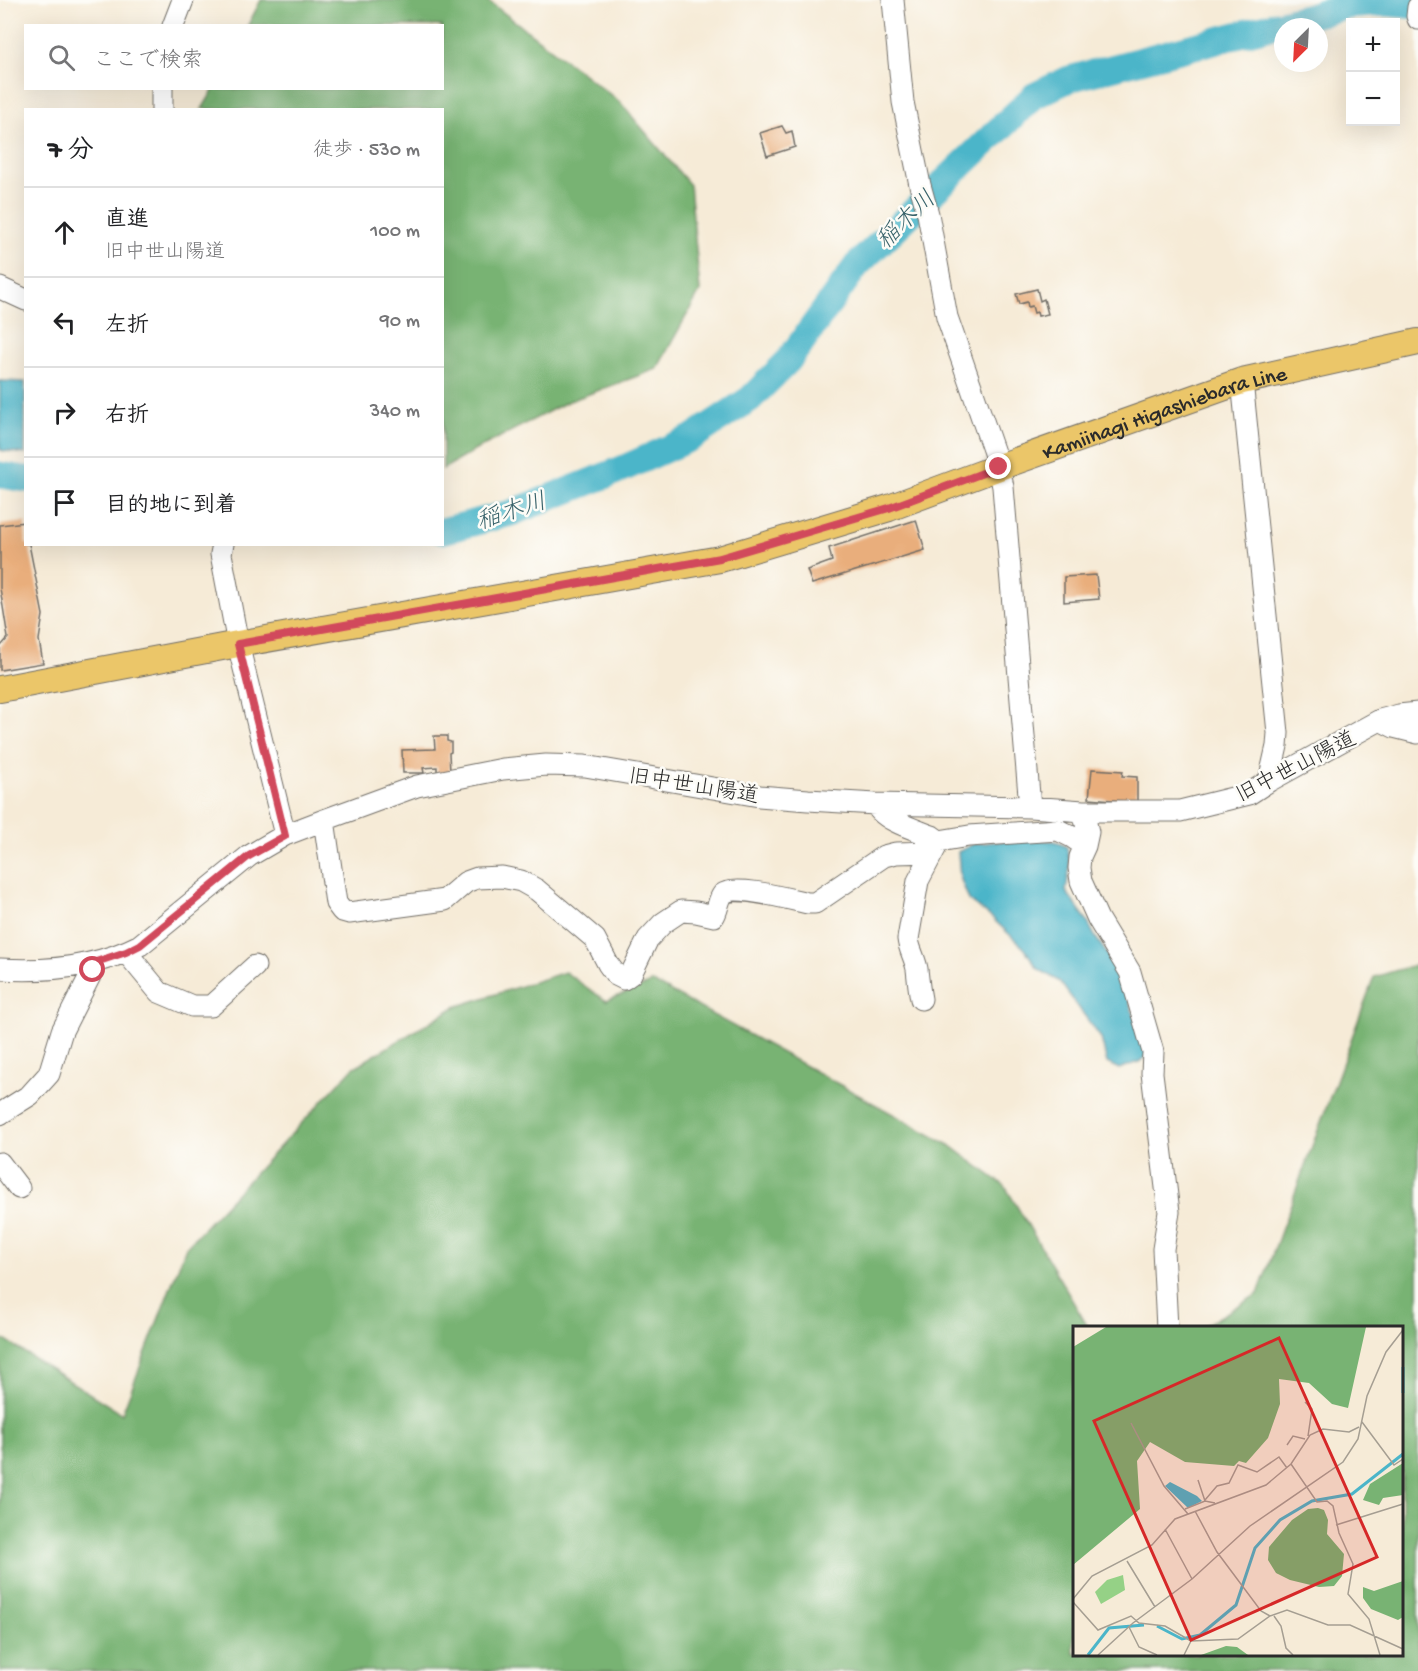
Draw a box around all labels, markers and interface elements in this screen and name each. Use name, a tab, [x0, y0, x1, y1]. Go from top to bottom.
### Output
north arrow	[1274, 18, 1328, 72]
map controls	[1346, 18, 1400, 126]
button: +	[1346, 18, 1400, 72]
search box	[24, 24, 444, 90]
icon: search	[45, 41, 78, 74]
text: ここで検索	[93, 49, 203, 75]
button: −	[1346, 72, 1400, 126]
text: 7 分	[48, 137, 94, 168]
text: 徒歩 · 530 m	[313, 140, 420, 163]
water label: 稲木川	[871, 185, 943, 257]
text: 直進	[105, 208, 149, 234]
icon: ahead	[48, 216, 81, 249]
text: 100 m	[370, 221, 420, 244]
text: 旧中世山陽道	[105, 242, 225, 265]
icon: left	[48, 306, 81, 339]
text: 90 m	[380, 311, 420, 334]
text: 左折	[105, 314, 149, 340]
street label: Kamiinagi Higashiebara Line	[1039, 362, 1290, 468]
icon: right	[48, 396, 81, 429]
text: 340 m	[370, 401, 420, 424]
text: 右折	[105, 404, 149, 430]
route end	[985, 453, 1011, 479]
icon: arrive	[48, 486, 81, 519]
water label: 稲木川	[473, 487, 551, 538]
text: 目的地に到着	[105, 494, 237, 520]
street label: 旧中世山陽道	[1231, 725, 1362, 810]
street label: 旧中世山陽道	[626, 763, 761, 811]
route start	[79, 956, 105, 982]
inset map	[1073, 1326, 1403, 1656]

